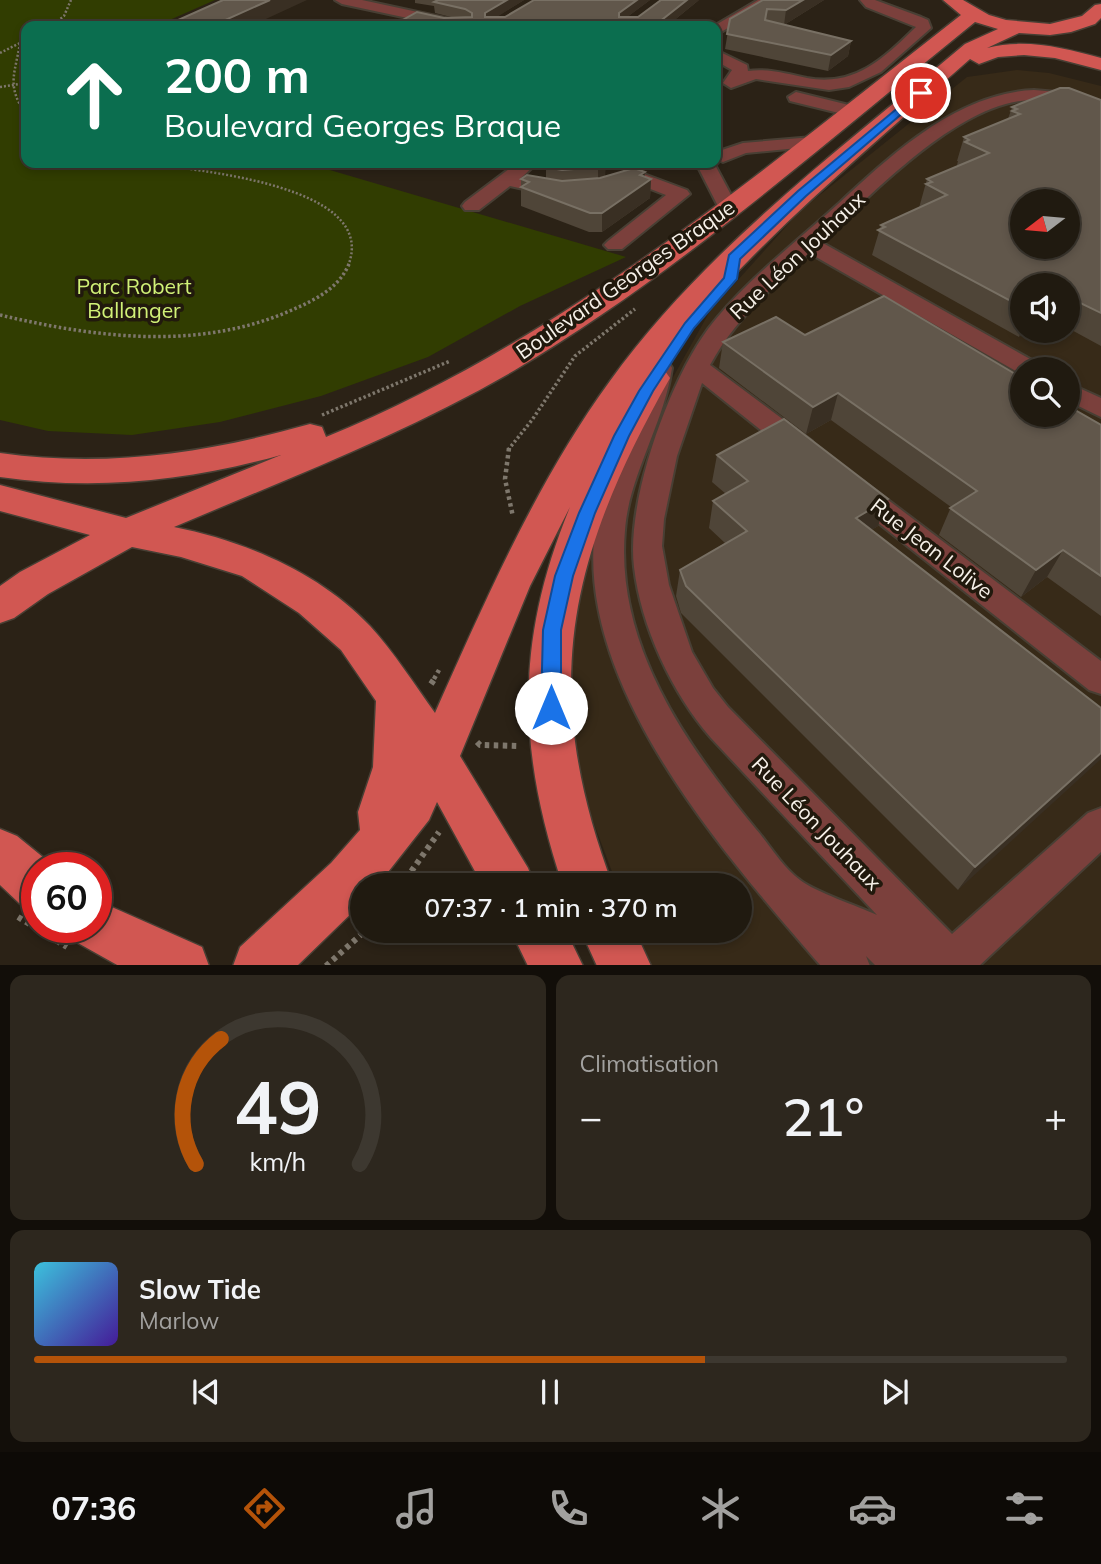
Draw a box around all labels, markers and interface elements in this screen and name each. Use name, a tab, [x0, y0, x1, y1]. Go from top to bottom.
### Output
text: 200 m	[164, 44, 310, 105]
icon: ahead	[49, 49, 140, 140]
pin	[891, 63, 951, 123]
icon: arrive	[902, 74, 940, 112]
text: Boulevard Georges Braque	[164, 105, 561, 145]
street label: Rue Léon Jouhaux	[724, 186, 870, 324]
north arrow	[1010, 189, 1080, 259]
map controls	[1010, 189, 1080, 427]
street label: Boulevard Georges Braque	[511, 194, 739, 364]
park label: Parc Robert Ballanger	[77, 273, 191, 323]
button: sound	[1010, 273, 1080, 343]
button: search	[1010, 357, 1080, 427]
street label: Rue Jean Lolive	[866, 492, 998, 604]
position arrow	[514, 671, 588, 745]
street label: Rue Léon Jouhaux	[747, 751, 887, 895]
speed limit sign: 60	[21, 852, 112, 943]
text: 07:37 · 1 min · 370 m	[424, 891, 678, 924]
text: Climatisation	[580, 1049, 719, 1078]
text: 49	[234, 1061, 321, 1152]
text: 21°	[782, 1084, 864, 1149]
text: −	[580, 1093, 602, 1141]
text: +	[1044, 1093, 1067, 1141]
text: km/h	[249, 1145, 306, 1176]
text: Slow Tide	[139, 1273, 261, 1306]
text: Marlow	[139, 1306, 219, 1335]
icon: previous	[187, 1373, 225, 1411]
icon: pause	[531, 1373, 569, 1411]
icon: next	[876, 1373, 914, 1411]
icon: directions	[240, 1484, 289, 1533]
icon: music	[392, 1484, 441, 1533]
icon: phone	[544, 1484, 593, 1533]
icon: climate	[696, 1484, 745, 1533]
icon: car	[848, 1484, 897, 1533]
icon: filters	[1000, 1484, 1049, 1533]
text: 07:36	[52, 1488, 136, 1528]

